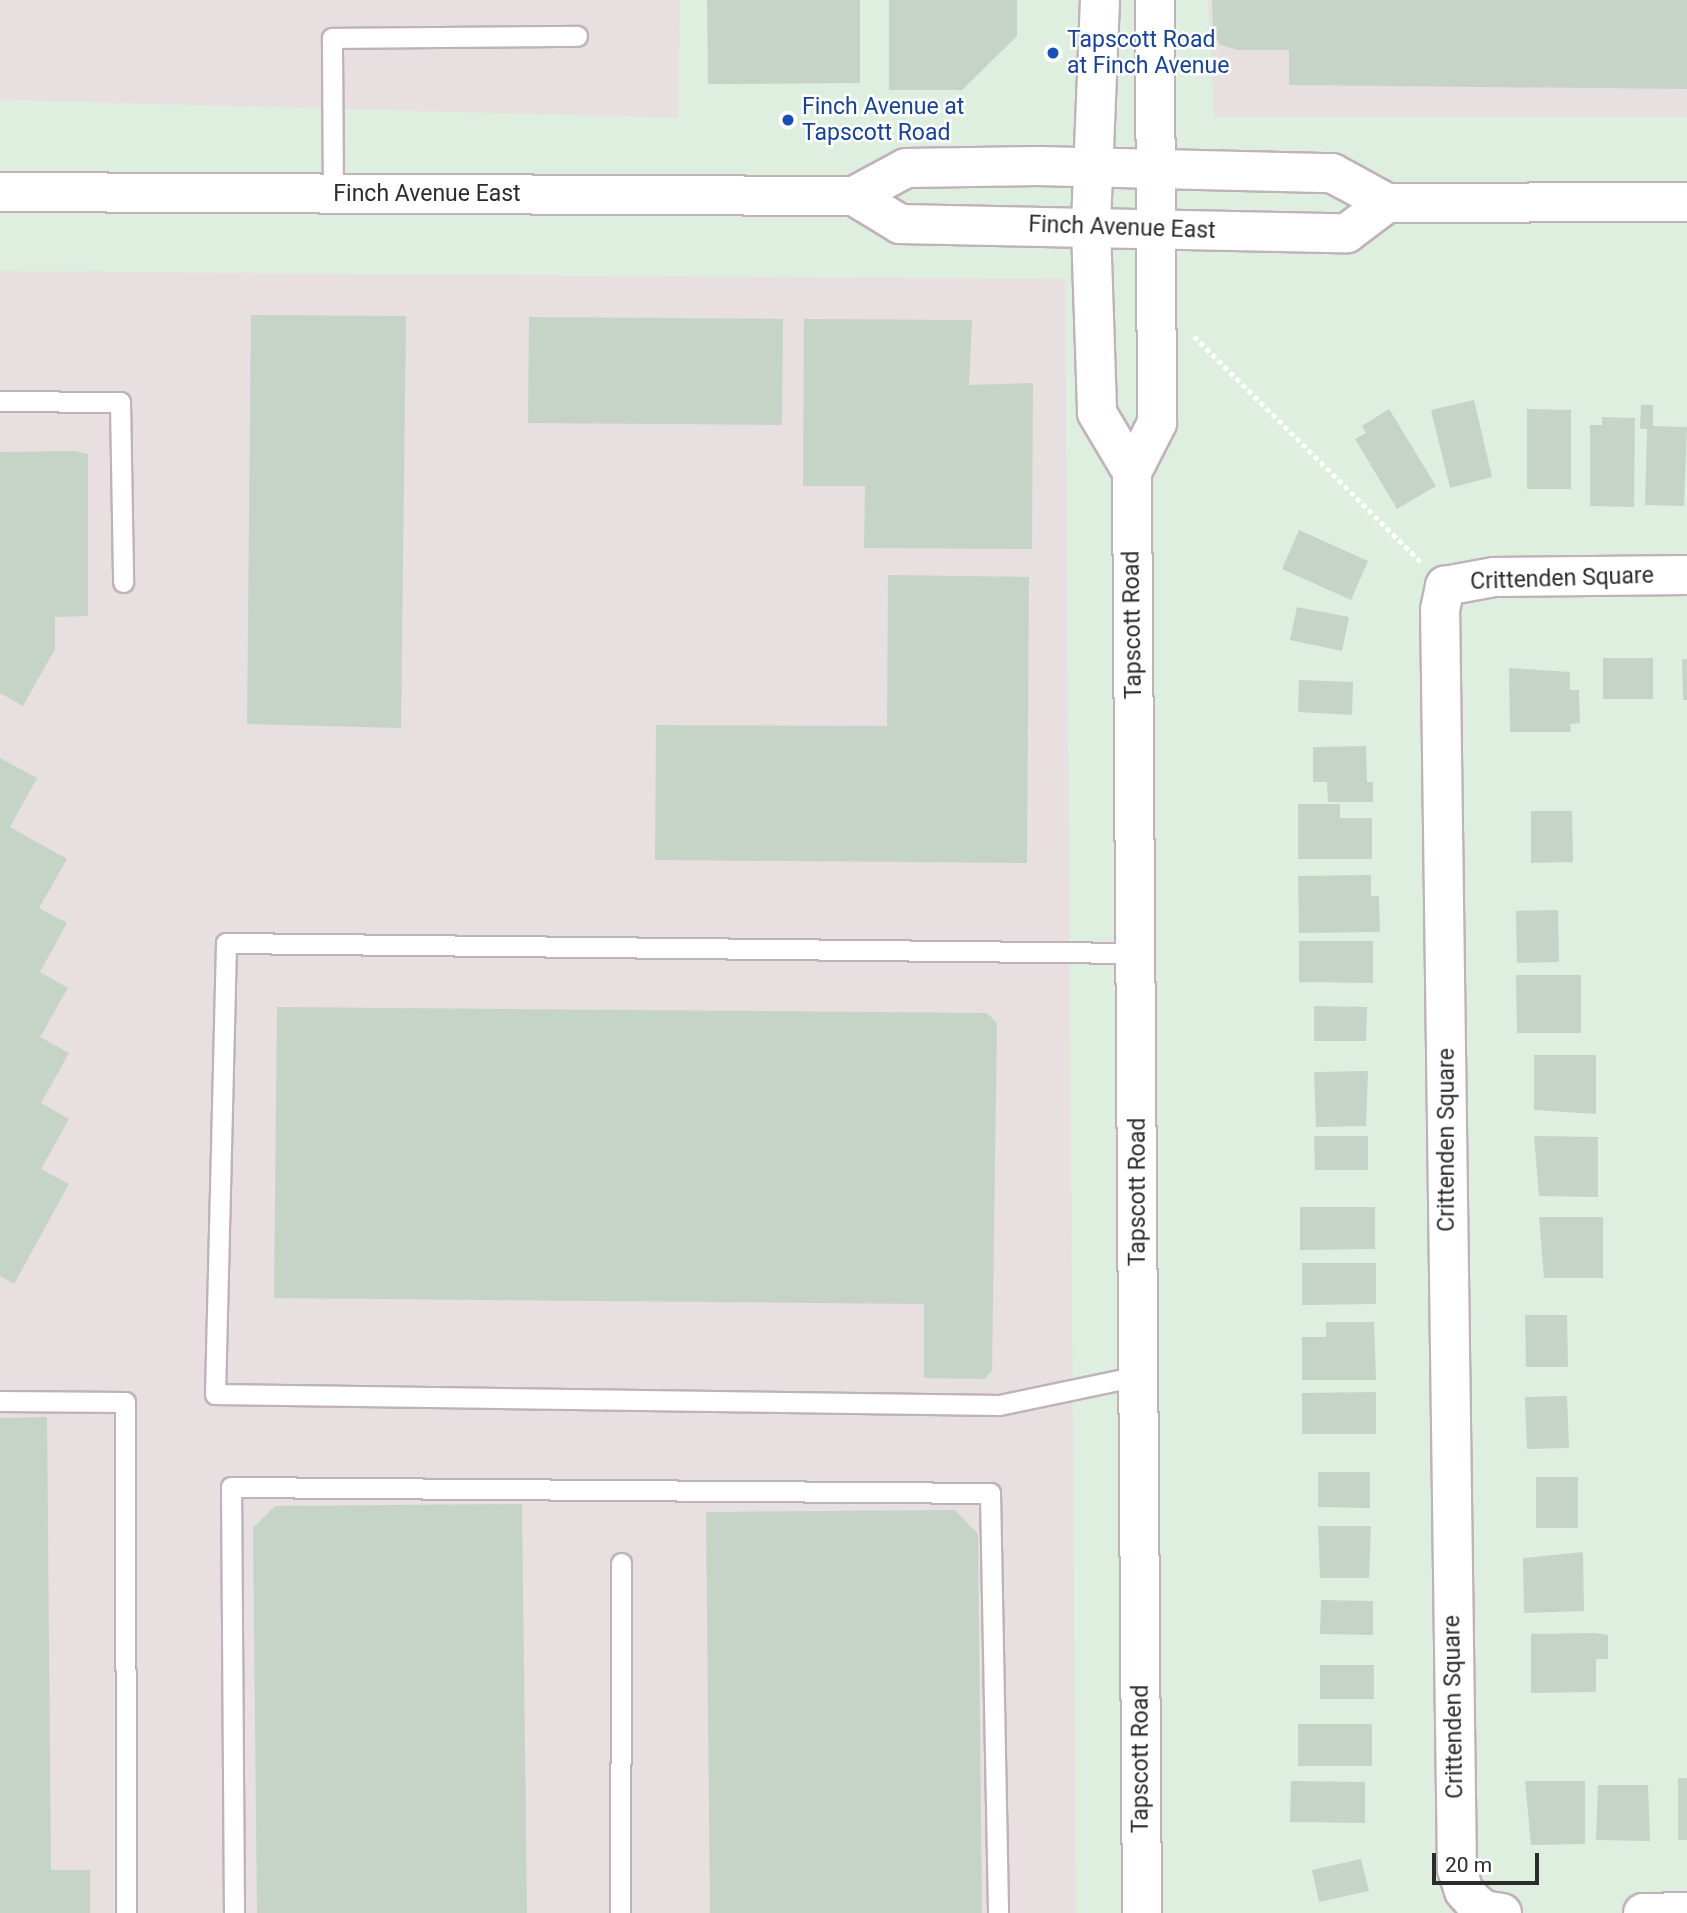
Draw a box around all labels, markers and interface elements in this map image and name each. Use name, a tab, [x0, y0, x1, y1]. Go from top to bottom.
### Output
place label: Tapscott Road at Finch Avenue	[1067, 26, 1229, 80]
marker: Tapscott Road at Finch Avenue	[1045, 45, 1061, 61]
place label: Finch Avenue at Tapscott Road	[802, 93, 964, 147]
marker: Finch Avenue at Tapscott Road	[780, 112, 796, 128]
street label: Finch Avenue East	[333, 180, 521, 208]
street label: Finch Avenue East	[1028, 211, 1216, 245]
street label: Tapscott Road	[1118, 551, 1148, 699]
street label: Crittenden Square	[1470, 562, 1654, 596]
street label: Crittenden Square	[1433, 1048, 1461, 1232]
street label: Tapscott Road	[1124, 1118, 1152, 1266]
street label: Crittenden Square	[1439, 1615, 1469, 1799]
street label: Tapscott Road	[1127, 1685, 1155, 1833]
scale bar	[1435, 1840, 1542, 1884]
text: 20 m	[1445, 1853, 1492, 1877]

